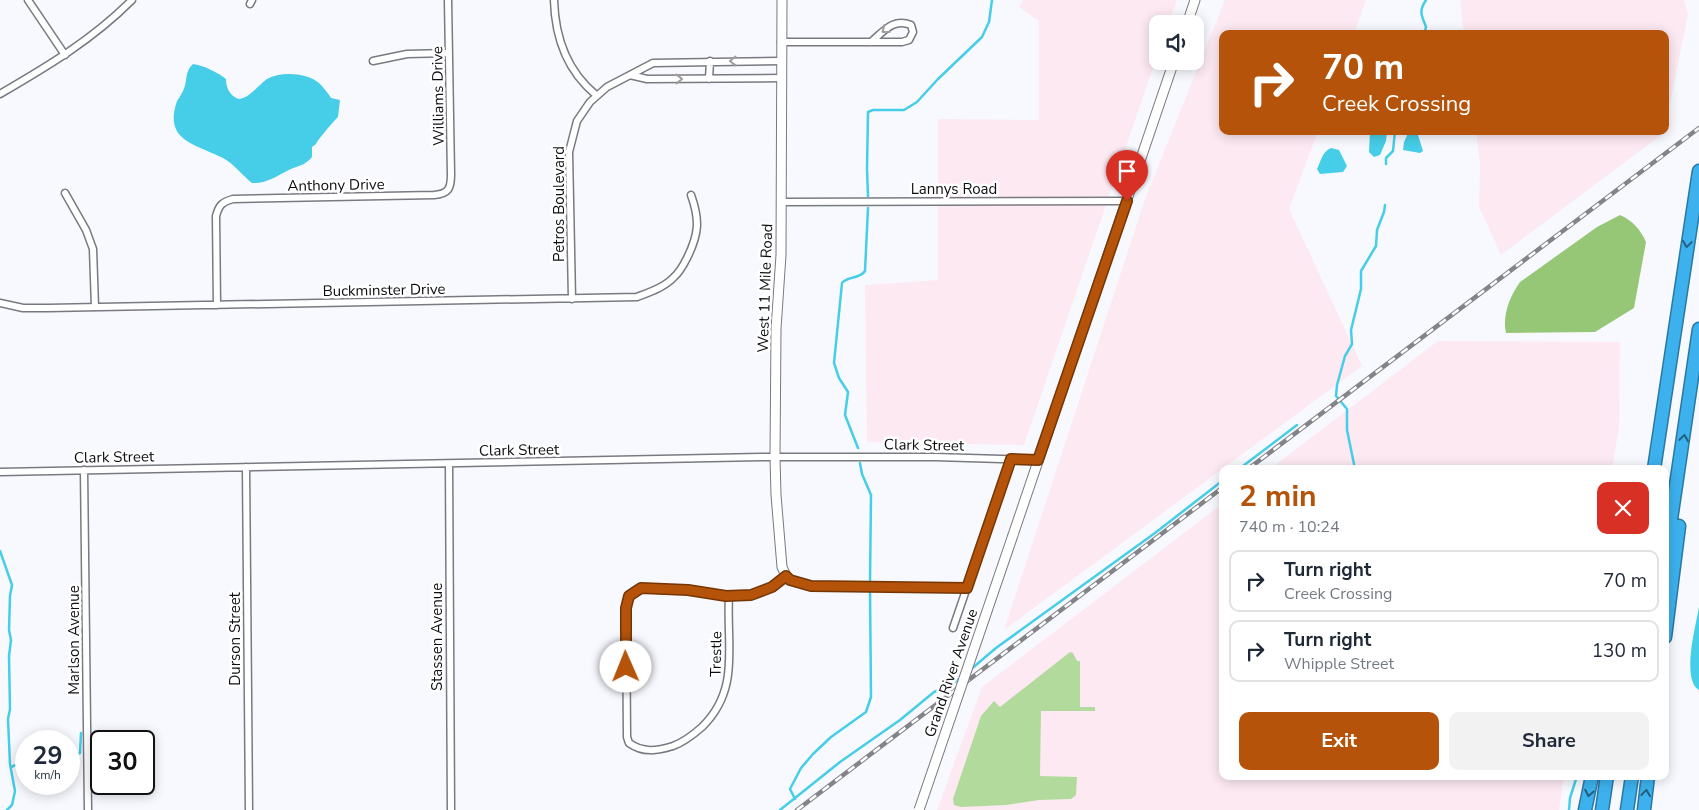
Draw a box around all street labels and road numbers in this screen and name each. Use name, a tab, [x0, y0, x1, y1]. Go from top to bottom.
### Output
street label: Williams Drive	[427, 46, 449, 146]
street label: Petros Boulevard	[549, 146, 569, 262]
street label: Anthony Drive	[287, 174, 385, 196]
street label: Lannys Road	[911, 179, 997, 199]
street label: West 11 Mile Road	[753, 223, 777, 353]
street label: Buckminster Drive	[322, 279, 446, 301]
street label: Clark Street	[884, 434, 965, 456]
street label: Clark Street	[479, 439, 560, 461]
street label: Clark Street	[74, 446, 155, 468]
street label: Stassen Avenue	[427, 583, 447, 691]
street label: Marlson Avenue	[64, 585, 84, 695]
street label: Durson Street	[225, 591, 245, 686]
street label: Grand River Avenue	[920, 606, 982, 740]
street label: Trestle	[706, 631, 726, 677]

